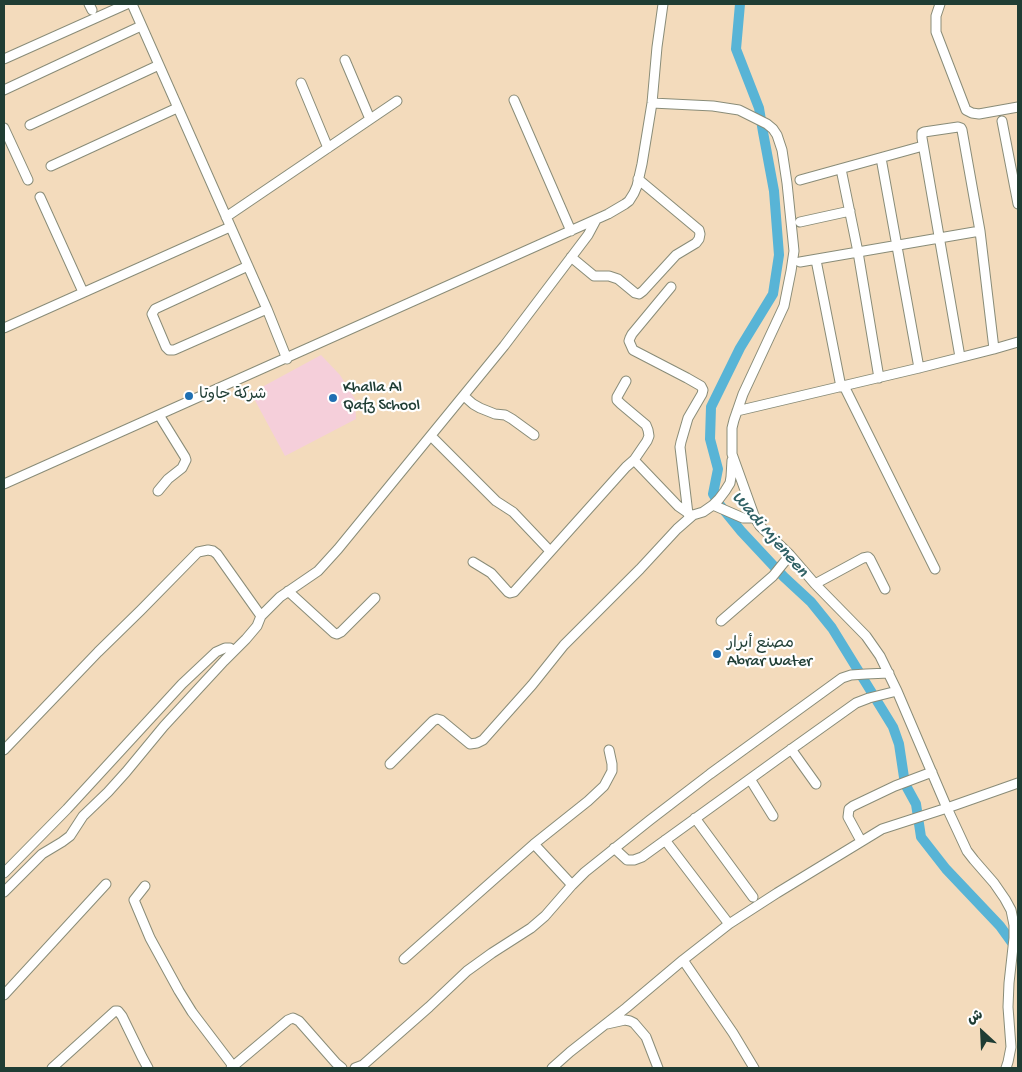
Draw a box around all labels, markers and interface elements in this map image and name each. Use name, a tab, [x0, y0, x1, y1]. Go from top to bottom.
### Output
place label: Khalla Al Qafz School	[343, 379, 420, 417]
place label: شركة جاوتا	[199, 386, 266, 406]
marker: شركة جاوتا	[183, 390, 195, 402]
marker: Khalla Al Qafz School	[327, 392, 339, 404]
water label: Wadi Mjeneen	[726, 488, 812, 582]
place label: مصنع أبرار Abrar Water	[727, 635, 812, 673]
marker: مصنع أبرار Abrar Water	[711, 648, 723, 660]
north arrow	[957, 1007, 1007, 1057]
text: ش	[965, 1007, 986, 1029]

